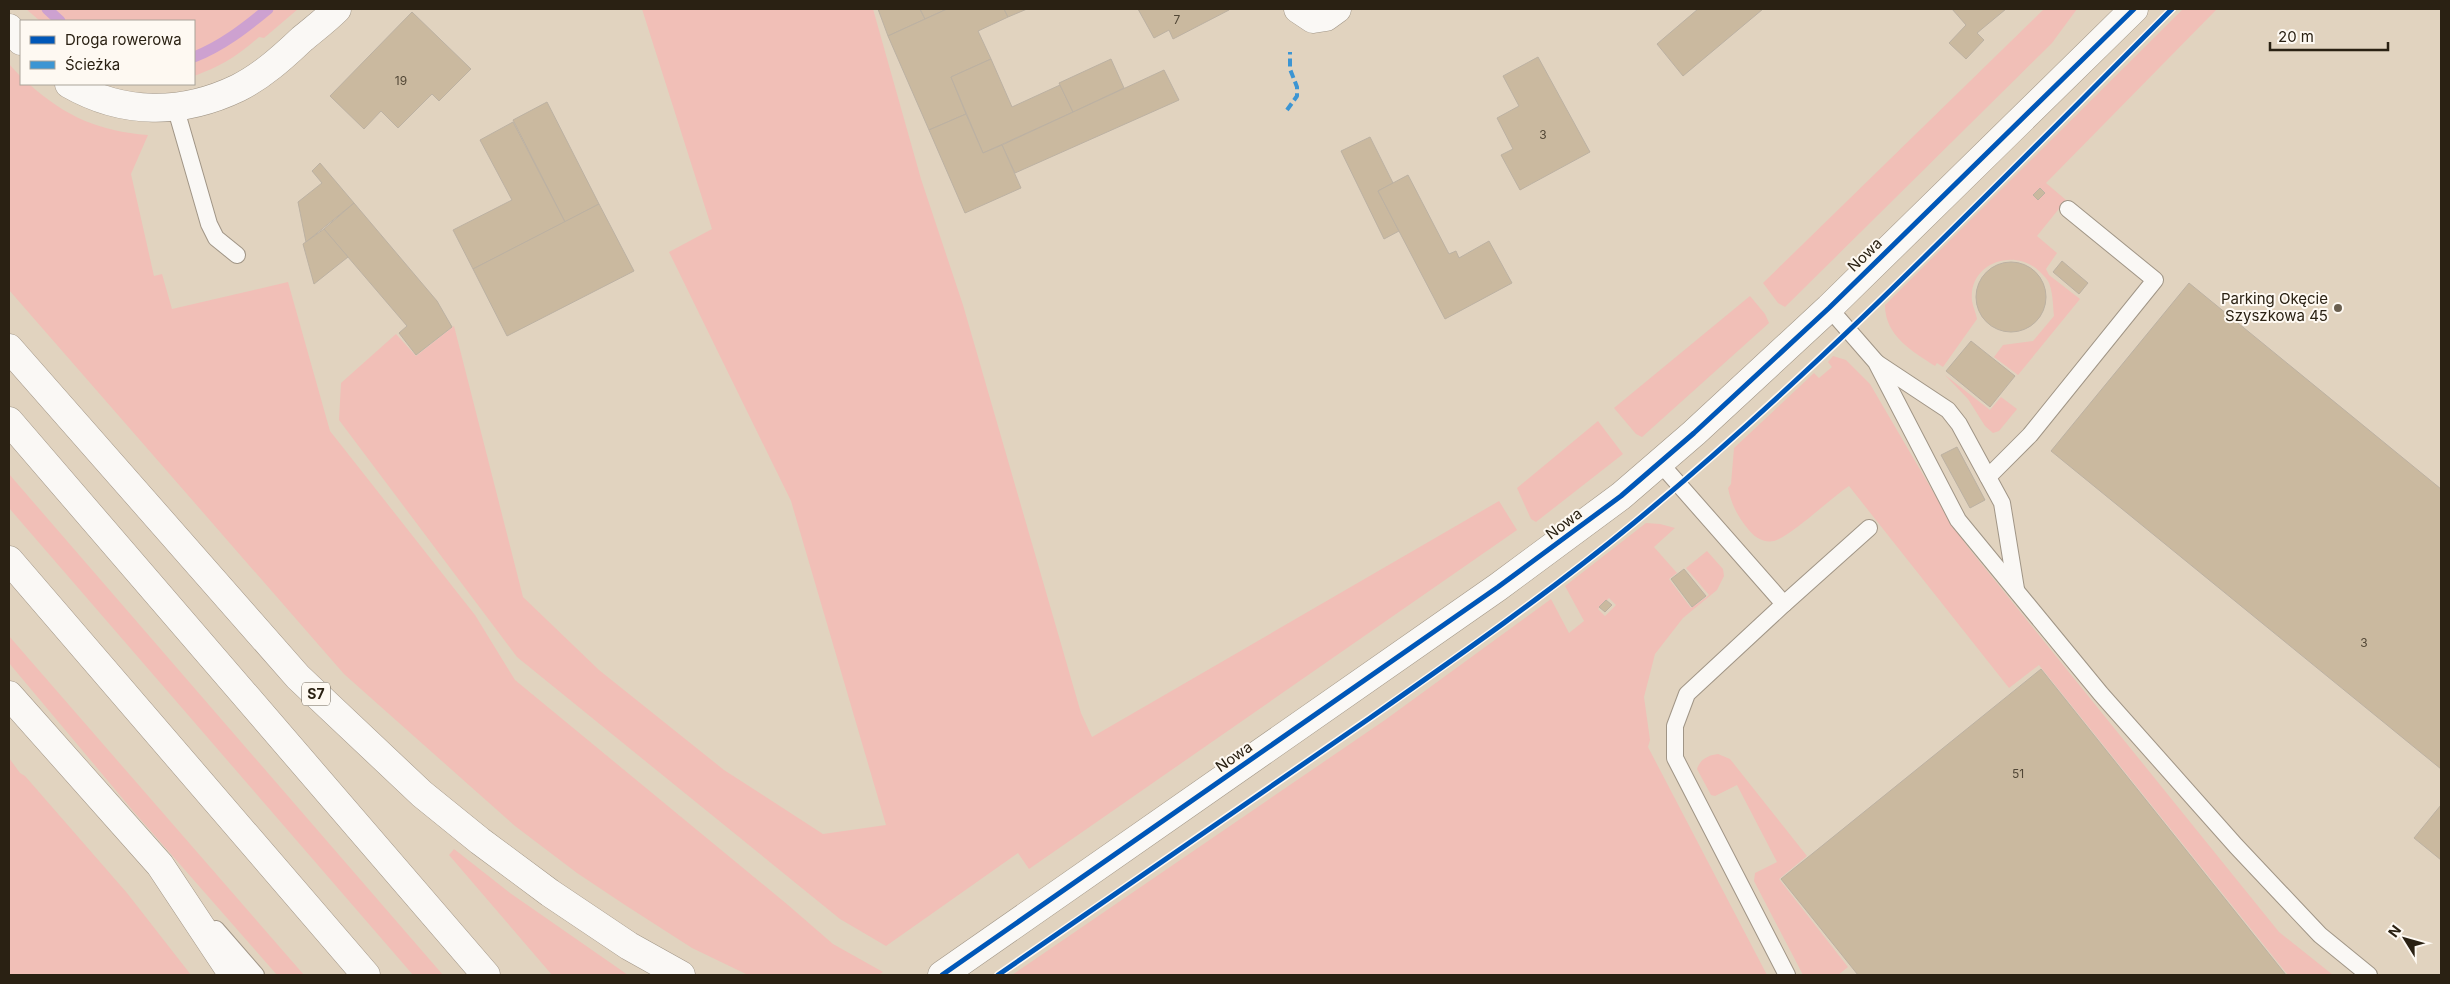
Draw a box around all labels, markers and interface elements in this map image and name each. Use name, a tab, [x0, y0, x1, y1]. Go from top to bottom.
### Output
house number: 7	[1174, 12, 1181, 27]
legend	[20, 20, 195, 85]
scale bar	[2270, 20, 2388, 52]
text: 20 m	[2278, 27, 2314, 46]
text: Droga rowerowa	[65, 30, 182, 49]
text: Ścieżka	[65, 55, 120, 74]
house number: 19	[395, 73, 407, 88]
house number: 3	[1539, 127, 1547, 142]
street label: Nowa	[1843, 234, 1886, 276]
place label: Parking Okęcie Szyszkowa 45	[2221, 289, 2328, 325]
marker: Parking Okęcie Szyszkowa 45	[2332, 302, 2344, 314]
street label: Nowa	[1542, 504, 1586, 543]
house number: 3	[2360, 635, 2368, 650]
road number: S7	[302, 682, 330, 706]
street label: Nowa	[1212, 737, 1256, 776]
house number: 51	[2012, 766, 2024, 781]
north arrow	[2380, 914, 2430, 964]
text: N	[2384, 921, 2404, 940]

